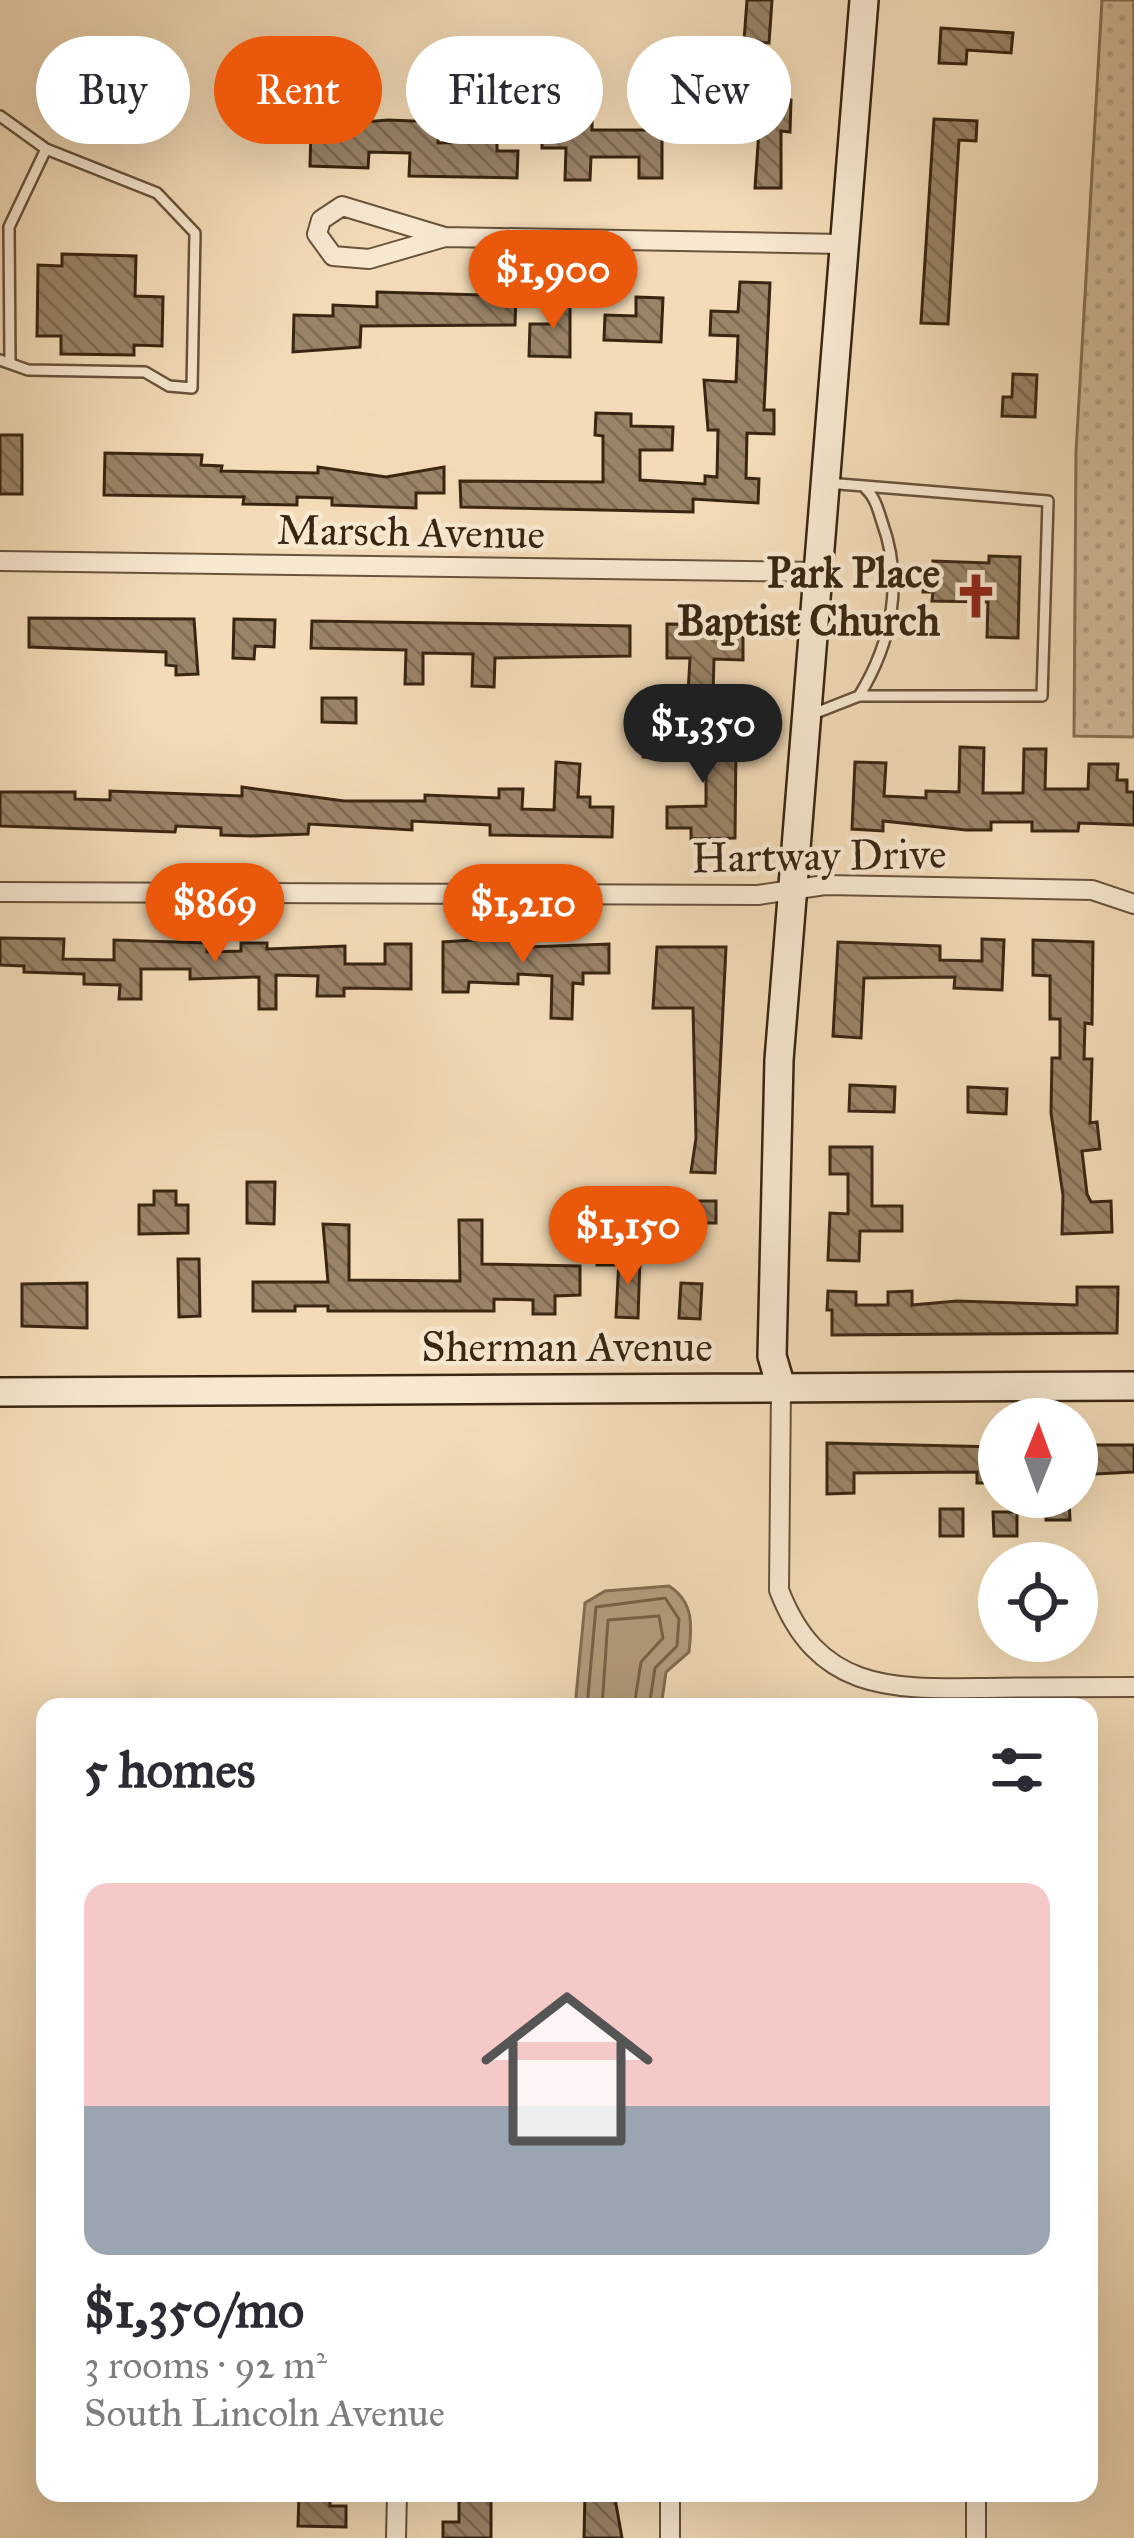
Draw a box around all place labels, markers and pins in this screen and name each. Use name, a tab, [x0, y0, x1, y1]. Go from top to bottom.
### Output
pin: $1,900	[455, 230, 651, 332]
place label: Park Place Baptist Church	[677, 547, 941, 647]
church icon: Park Place Baptist Church	[951, 571, 1001, 621]
pin: $1,350	[605, 684, 801, 786]
pin: $869	[144, 863, 286, 965]
pin: $1,210	[425, 864, 621, 966]
pin: $1,150	[530, 1186, 726, 1288]

